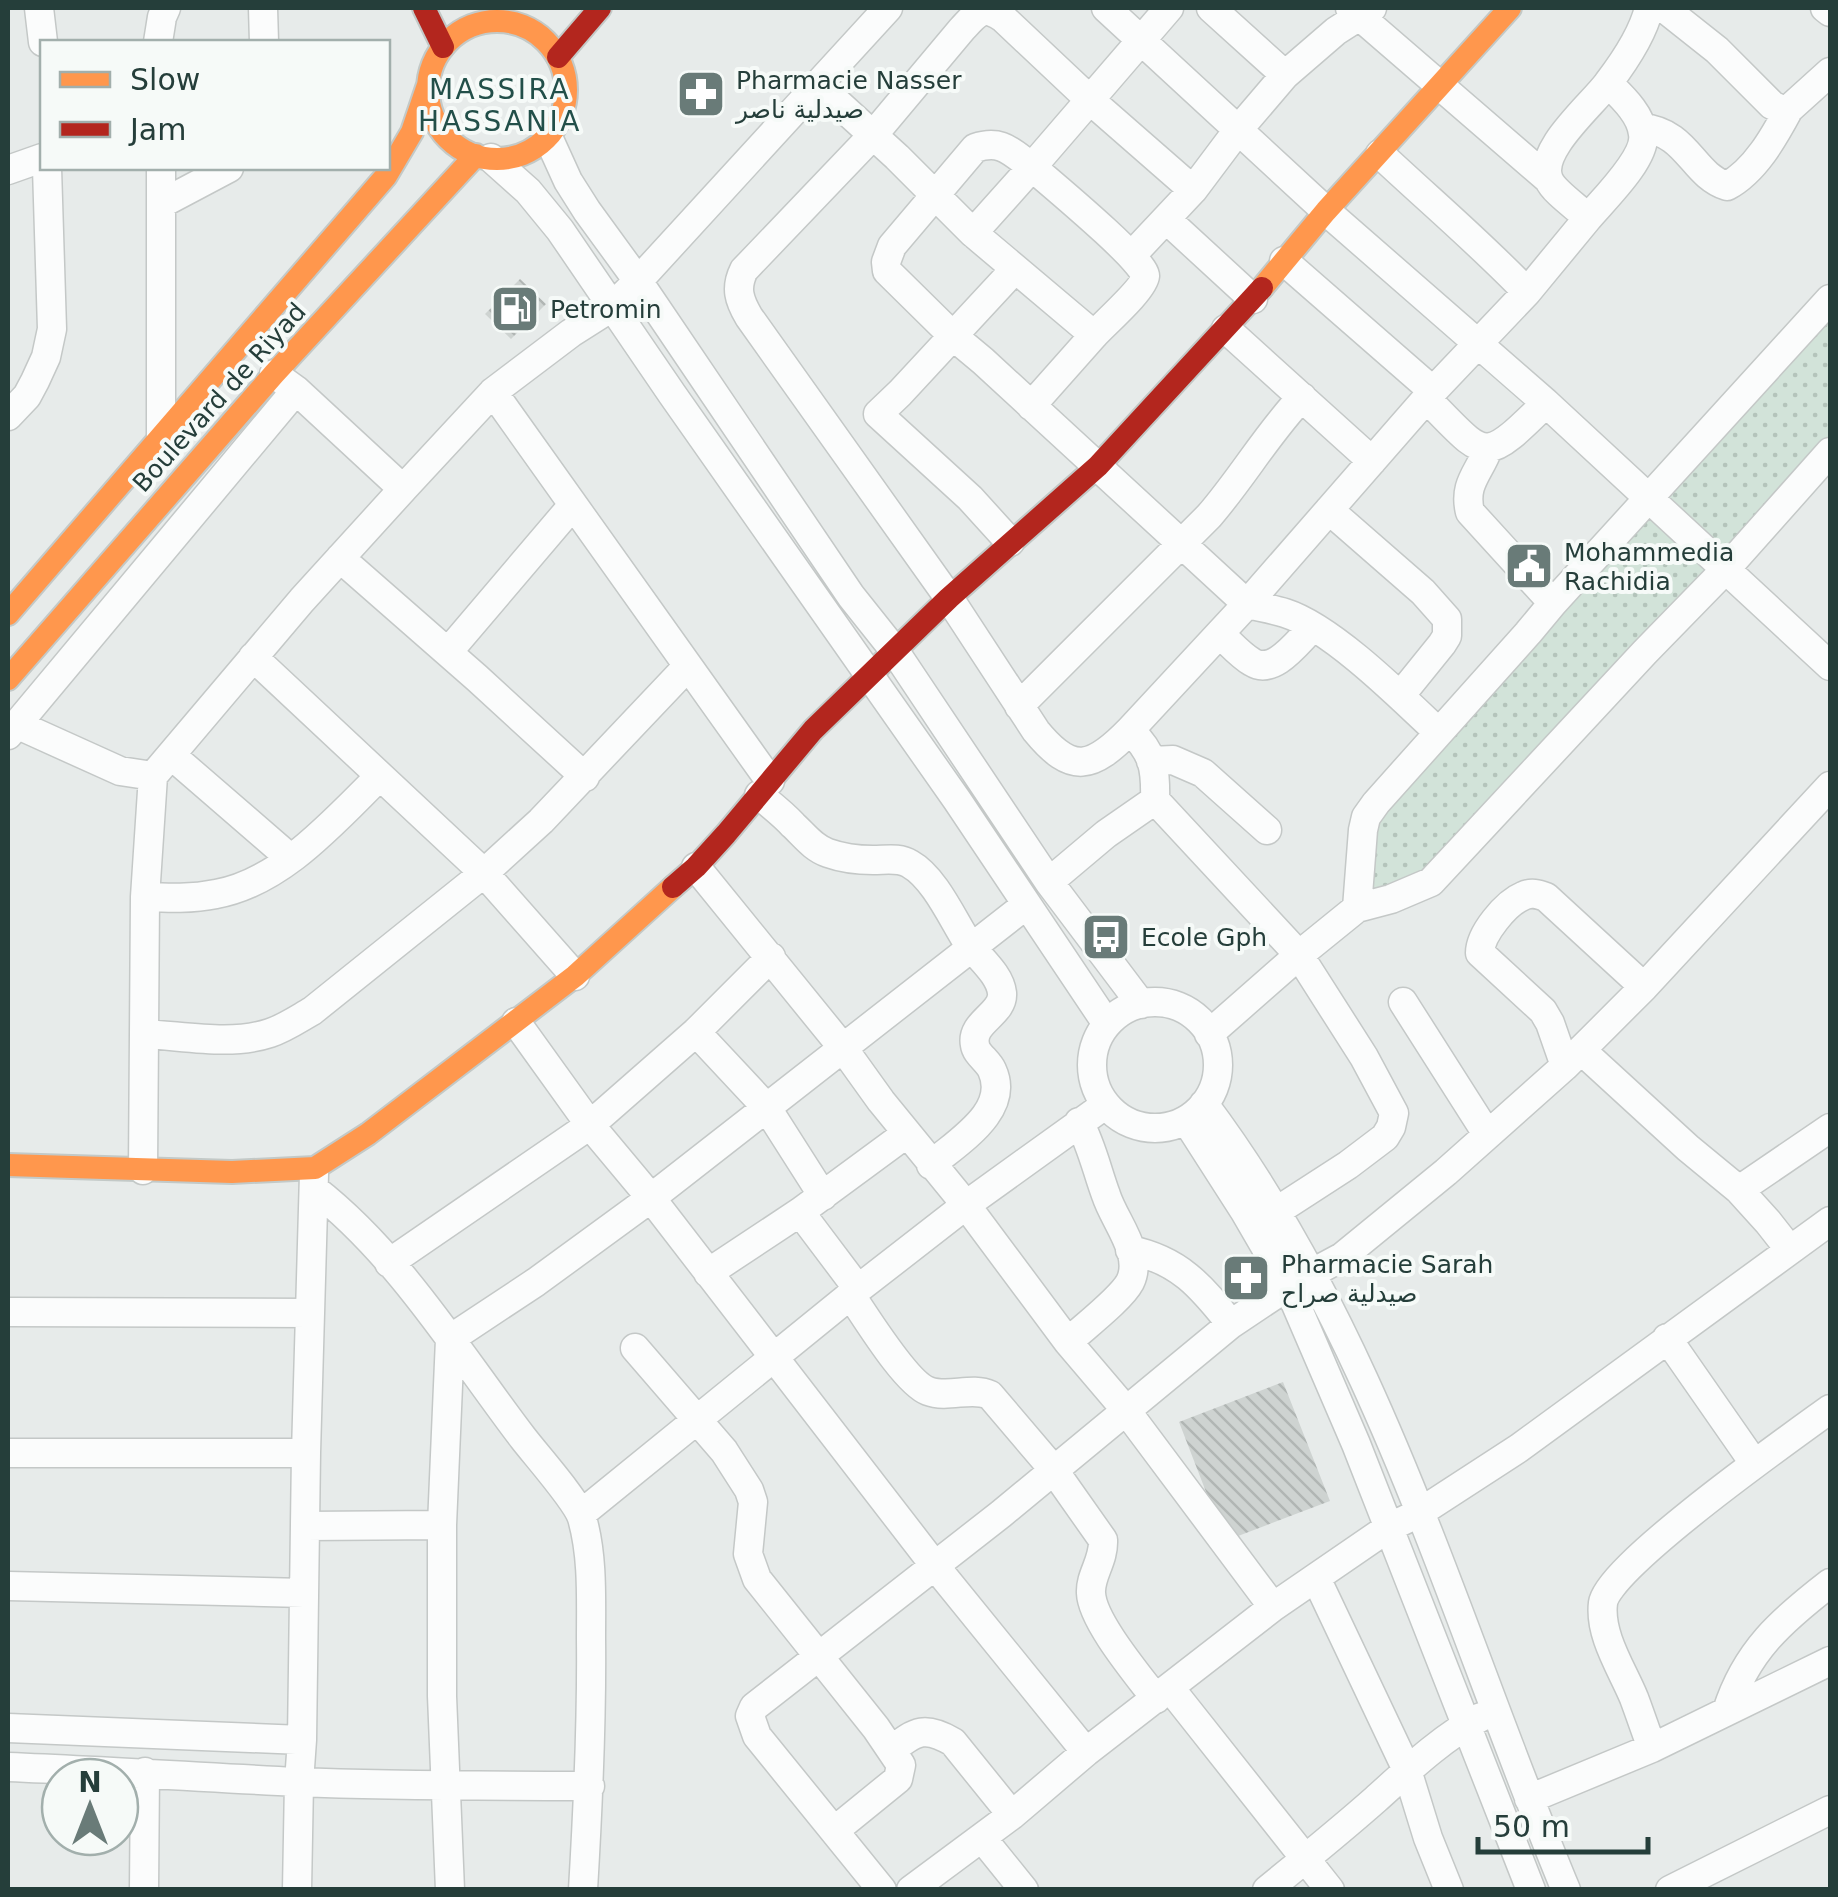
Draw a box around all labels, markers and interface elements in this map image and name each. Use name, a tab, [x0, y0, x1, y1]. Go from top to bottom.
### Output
legend	[40, 40, 390, 170]
text: Slow	[130, 62, 200, 97]
place label: Pharmacie Nasser صيدلية ناصر	[734, 66, 962, 124]
pharmacy icon: Pharmacie Nasser صيدلية ناصر	[675, 68, 727, 120]
district label: MASSIRA HASSANIA	[418, 73, 582, 138]
text: Jam	[128, 112, 186, 147]
fuel station icon: Petromin	[489, 283, 541, 335]
place label: Petromin	[550, 295, 662, 324]
street label: Boulevard de Riyad	[127, 297, 312, 498]
place label: Mohammedia Rachidia	[1564, 538, 1734, 596]
public building icon: Mohammedia Rachidia	[1503, 540, 1555, 592]
bus stop icon: Ecole Gph	[1080, 911, 1132, 963]
place label: Ecole Gph	[1141, 923, 1267, 952]
place label: Pharmacie Sarah صيدلية صراح	[1281, 1250, 1493, 1308]
pharmacy icon: Pharmacie Sarah صيدلية صراح	[1220, 1252, 1272, 1304]
north arrow	[40, 1757, 140, 1857]
text: N	[78, 1766, 102, 1799]
scale bar	[1478, 1792, 1648, 1854]
text: 50 m	[1493, 1809, 1570, 1844]

